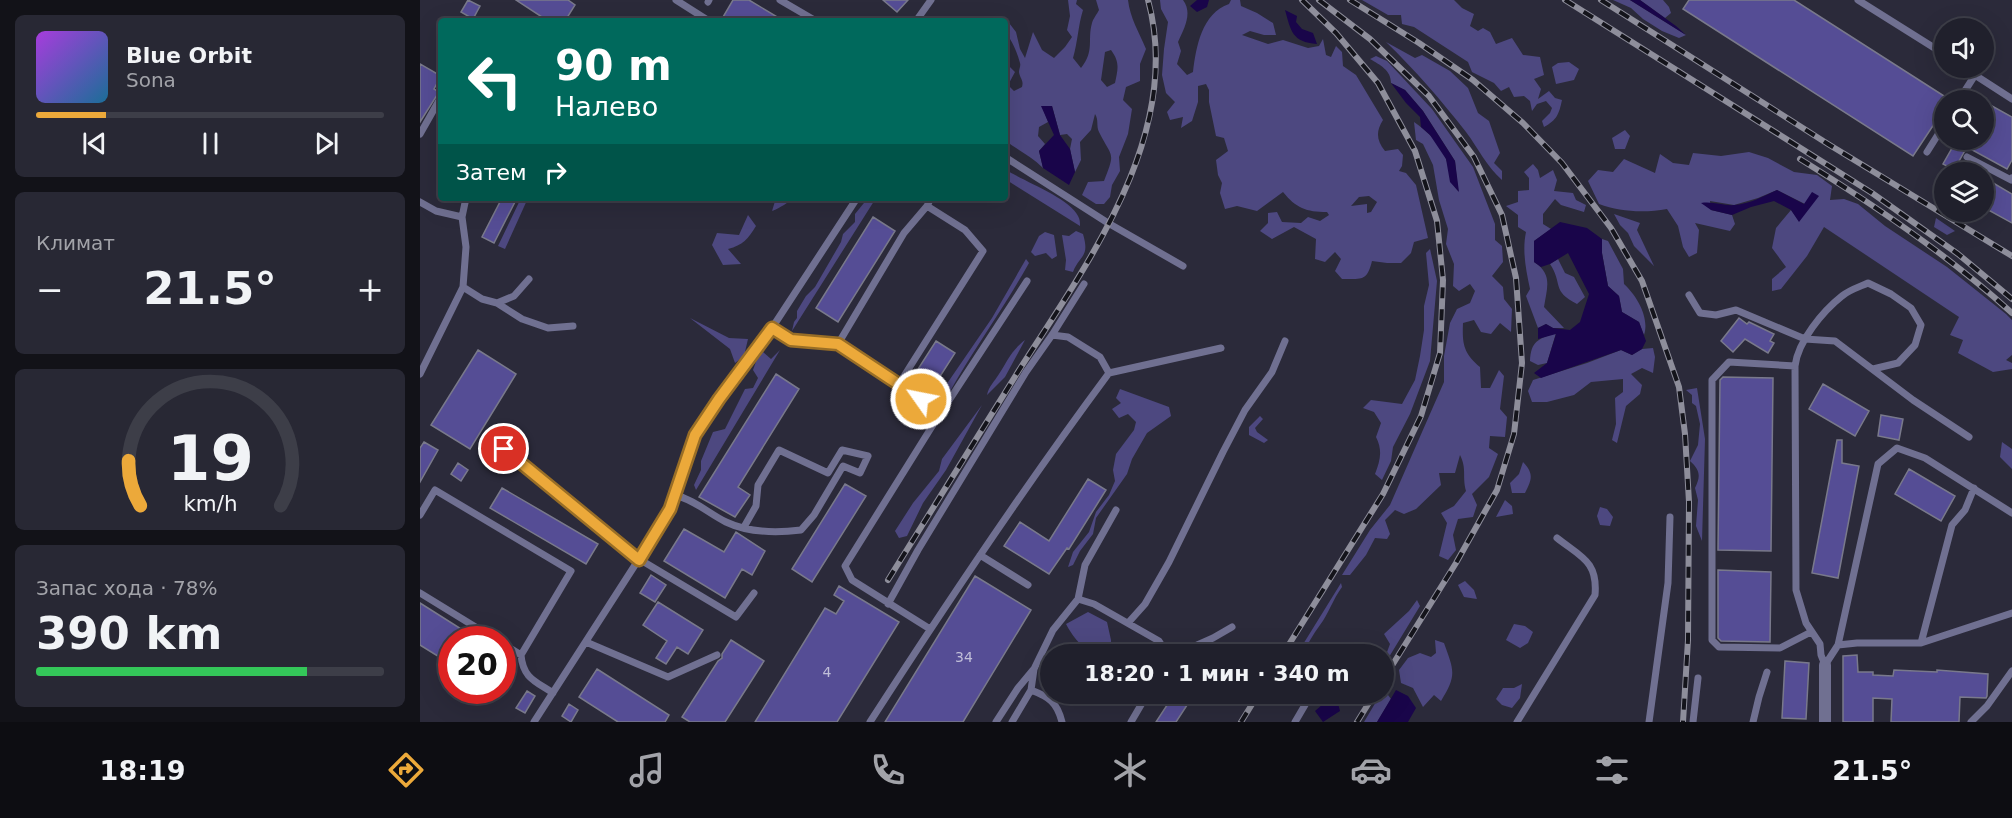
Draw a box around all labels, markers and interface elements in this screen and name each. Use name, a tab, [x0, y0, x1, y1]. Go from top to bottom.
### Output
map controls	[1934, 18, 1994, 222]
button: sound	[1934, 18, 1994, 78]
text: 90 m	[555, 41, 672, 90]
icon: left	[456, 42, 534, 120]
text: Blue Orbit	[126, 43, 252, 68]
text: Sona	[126, 68, 176, 92]
button: search	[1934, 90, 1994, 150]
text: Налево	[555, 91, 658, 122]
icon: previous	[78, 127, 111, 160]
icon: pause	[194, 127, 227, 160]
icon: next	[310, 127, 343, 160]
icon: right	[539, 156, 572, 189]
text: Затем	[456, 160, 527, 185]
button: layers	[1934, 162, 1994, 222]
text: Климат	[36, 231, 115, 255]
text: 21.5°	[143, 262, 277, 315]
text: −	[36, 270, 64, 309]
text: +	[356, 270, 384, 309]
position arrow	[889, 367, 953, 431]
text: 19	[167, 423, 253, 496]
pin	[478, 423, 529, 474]
icon: arrive	[487, 432, 520, 465]
text: km/h	[183, 492, 237, 517]
text: Запас хода · 78%	[36, 576, 217, 600]
text: 390 km	[36, 607, 222, 660]
speed limit sign: 20	[438, 626, 516, 704]
house number: 34	[955, 649, 973, 665]
text: 18:20 · 1 мин · 340 m	[1084, 661, 1350, 686]
house number: 4	[823, 664, 832, 680]
icon: directions	[385, 749, 427, 791]
icon: music	[626, 749, 668, 791]
icon: phone	[867, 749, 909, 791]
icon: climate	[1109, 749, 1151, 791]
icon: car	[1350, 749, 1392, 791]
icon: filters	[1591, 749, 1633, 791]
text: 18:19	[100, 755, 186, 786]
text: 21.5°	[1832, 755, 1912, 786]

